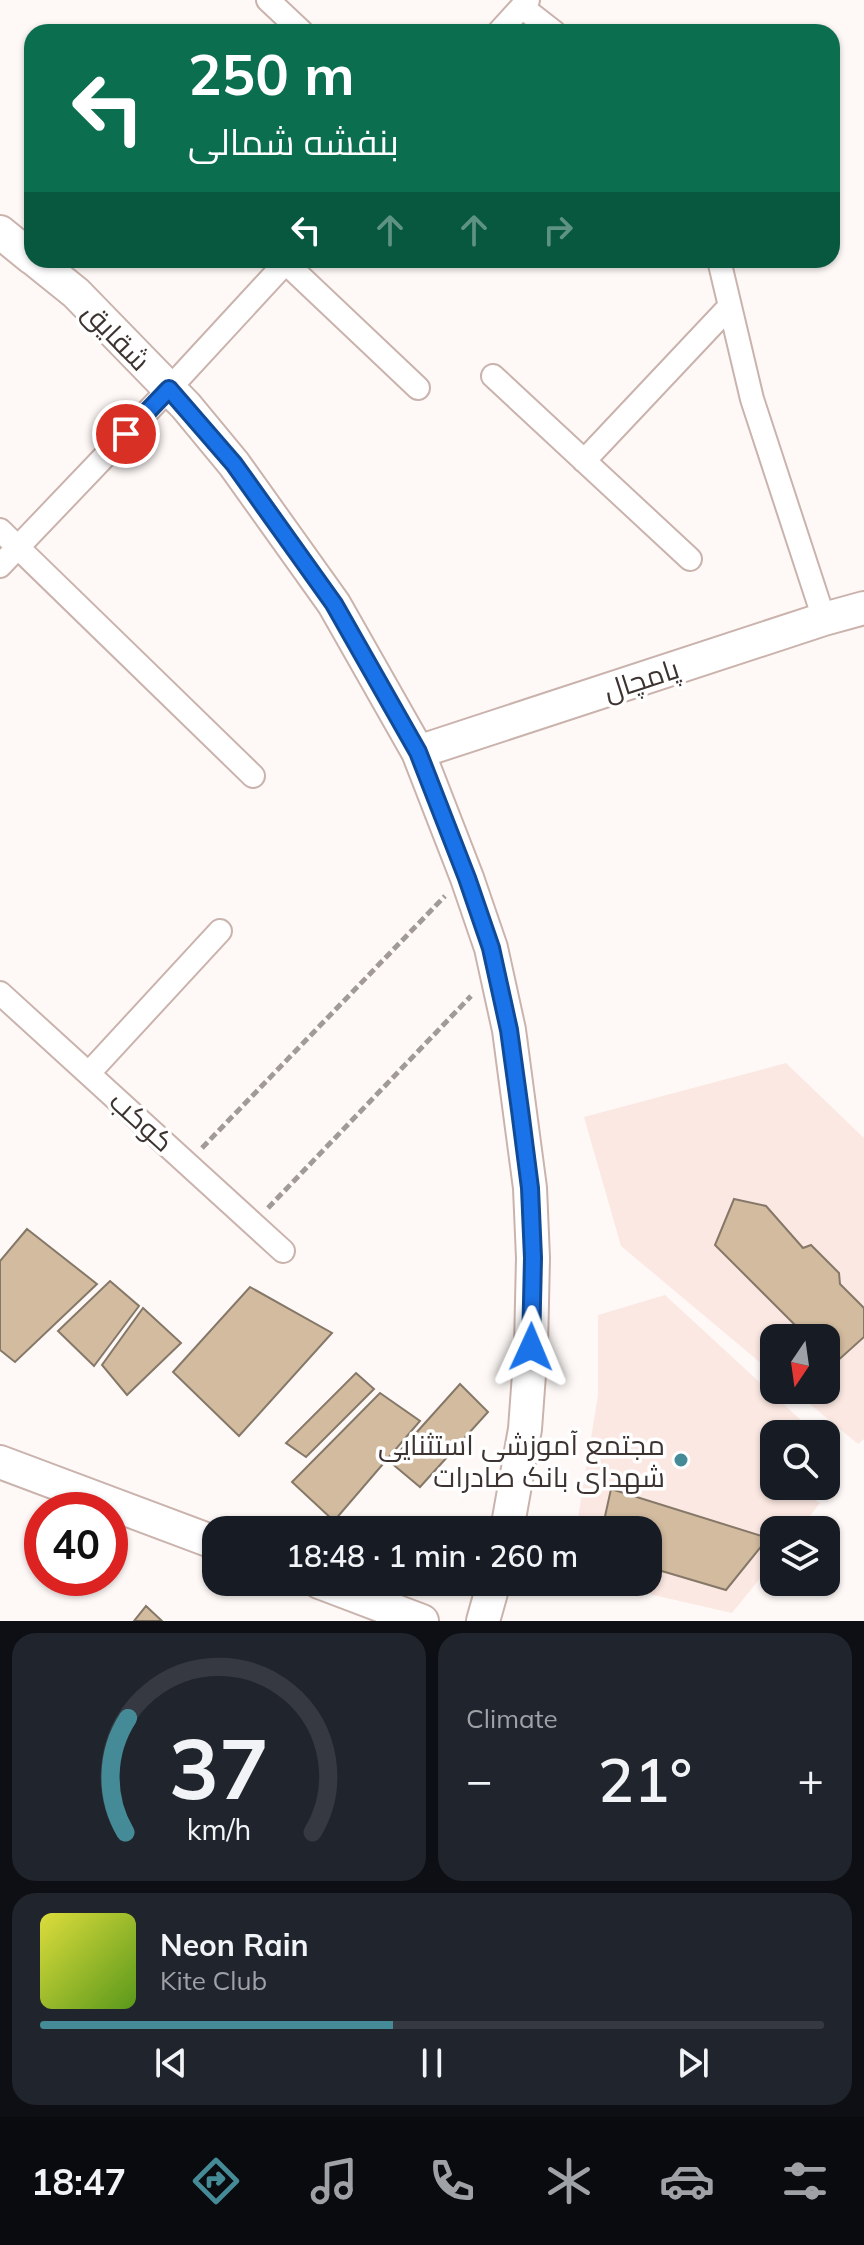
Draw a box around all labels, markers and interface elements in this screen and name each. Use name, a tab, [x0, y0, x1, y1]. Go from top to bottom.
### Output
text: 250 m	[188, 39, 355, 109]
icon: left	[56, 56, 160, 160]
text: بنفشه شمالی	[188, 119, 399, 164]
icon: left	[284, 208, 328, 252]
icon: ahead	[368, 208, 412, 252]
icon: ahead	[452, 208, 496, 252]
icon: right	[536, 208, 580, 252]
street label: شقایق	[76, 294, 158, 378]
pin	[92, 400, 160, 468]
icon: arrive	[104, 412, 148, 456]
street label: پامچال	[599, 650, 684, 710]
street label: کوکب	[103, 1083, 181, 1159]
position arrow	[489, 1305, 573, 1389]
north arrow	[760, 1324, 840, 1404]
map controls	[760, 1324, 840, 1596]
button: search	[760, 1420, 840, 1500]
place label: مجتمع آموزشی استثنایی شهدای بانک صادرات	[378, 1427, 665, 1494]
marker: مجتمع آموزشی استثنایی شهدای بانک صادرات	[672, 1451, 690, 1469]
speed limit sign: 40	[24, 1492, 128, 1596]
button: layers	[760, 1516, 840, 1596]
text: 18:48 · 1 min · 260 m	[286, 1537, 578, 1575]
text: Climate	[466, 1702, 558, 1735]
text: 37	[169, 1715, 269, 1820]
text: 21°	[598, 1742, 692, 1817]
text: −	[466, 1752, 492, 1807]
text: +	[798, 1752, 824, 1807]
text: km/h	[187, 1811, 251, 1847]
text: Neon Rain	[160, 1926, 309, 1964]
text: Kite Club	[160, 1964, 267, 1997]
icon: previous	[149, 2041, 193, 2085]
icon: pause	[410, 2041, 454, 2085]
icon: next	[671, 2041, 715, 2085]
icon: directions	[188, 2153, 244, 2209]
icon: music	[306, 2153, 362, 2209]
icon: phone	[424, 2153, 480, 2209]
icon: climate	[541, 2153, 597, 2209]
icon: car	[659, 2153, 715, 2209]
icon: filters	[777, 2153, 833, 2209]
text: 18:47	[31, 2159, 126, 2204]

